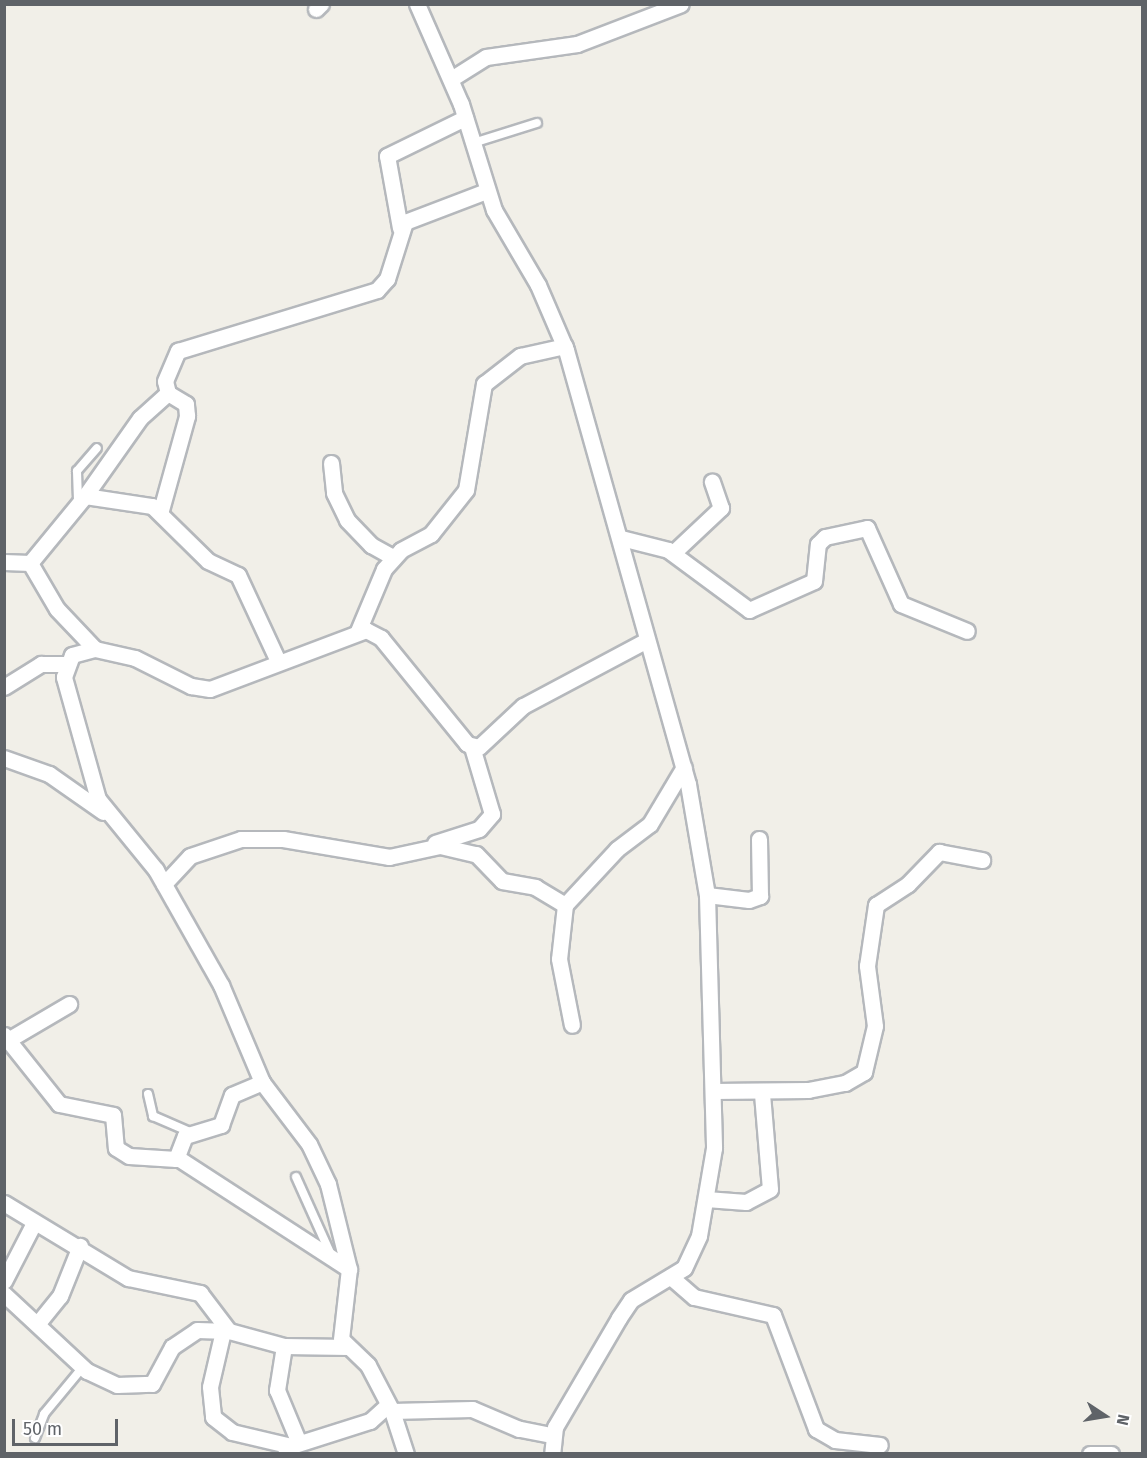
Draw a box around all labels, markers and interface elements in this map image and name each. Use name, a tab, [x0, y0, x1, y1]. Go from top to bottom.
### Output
north arrow	[1075, 1386, 1135, 1446]
scale bar	[15, 1407, 122, 1445]
text: N	[1113, 1413, 1133, 1427]
text: 50 m	[23, 1418, 62, 1440]

